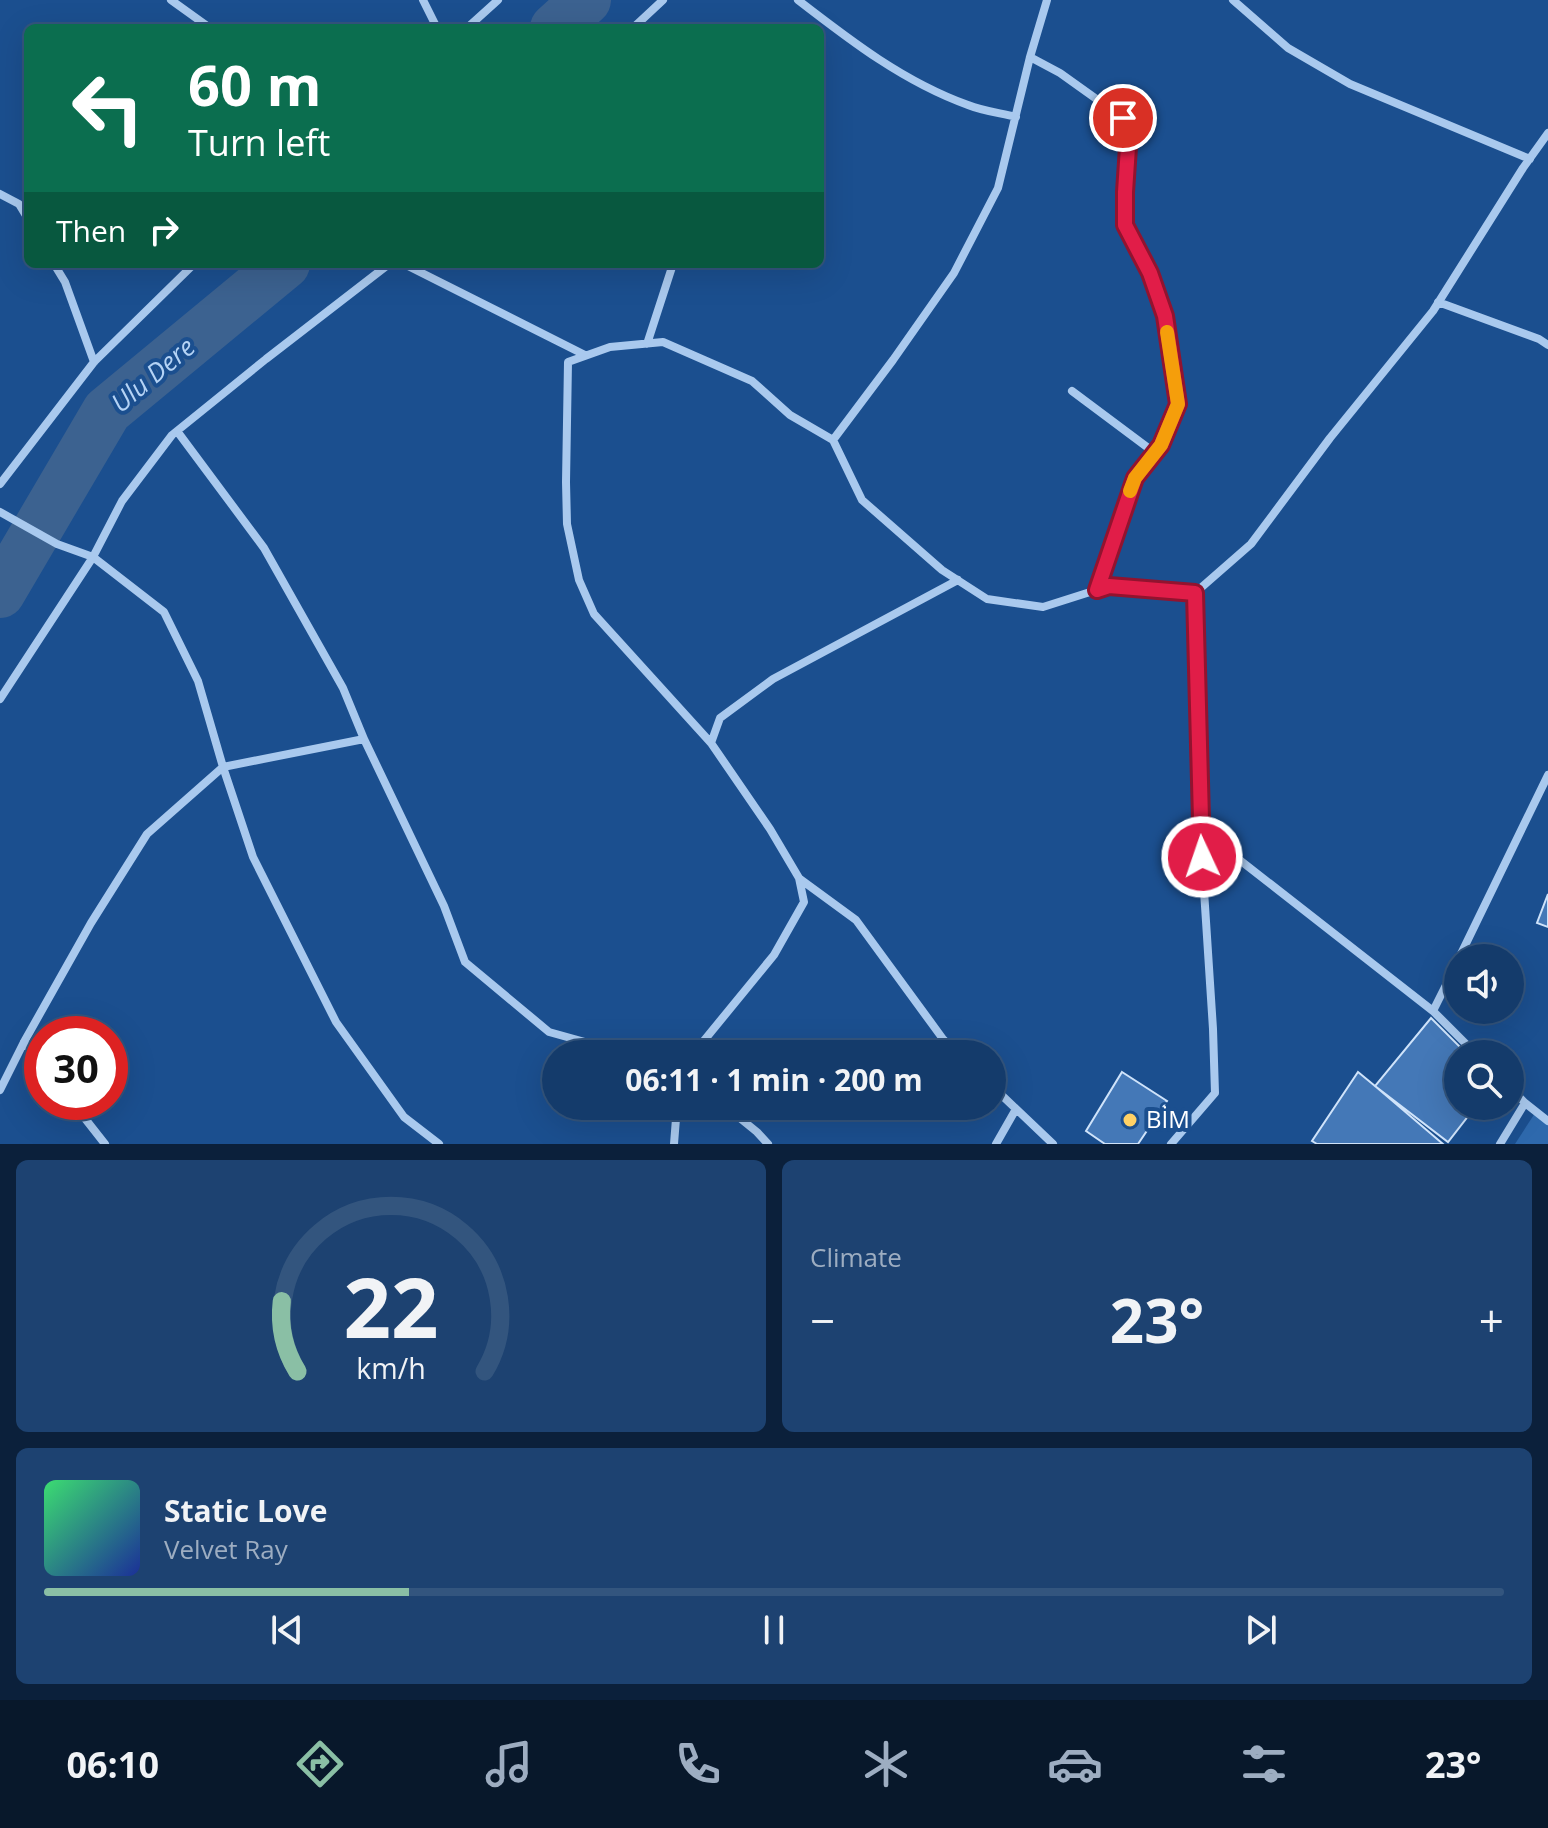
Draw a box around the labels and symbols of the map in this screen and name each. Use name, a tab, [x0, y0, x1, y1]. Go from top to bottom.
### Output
pin	[1089, 84, 1157, 152]
water label: Ulu Dere	[103, 328, 202, 420]
position arrow	[1160, 815, 1244, 899]
speed limit sign: 30	[24, 1016, 128, 1120]
place label: BİM	[1146, 1102, 1190, 1135]
marker: BİM	[1121, 1111, 1139, 1129]

